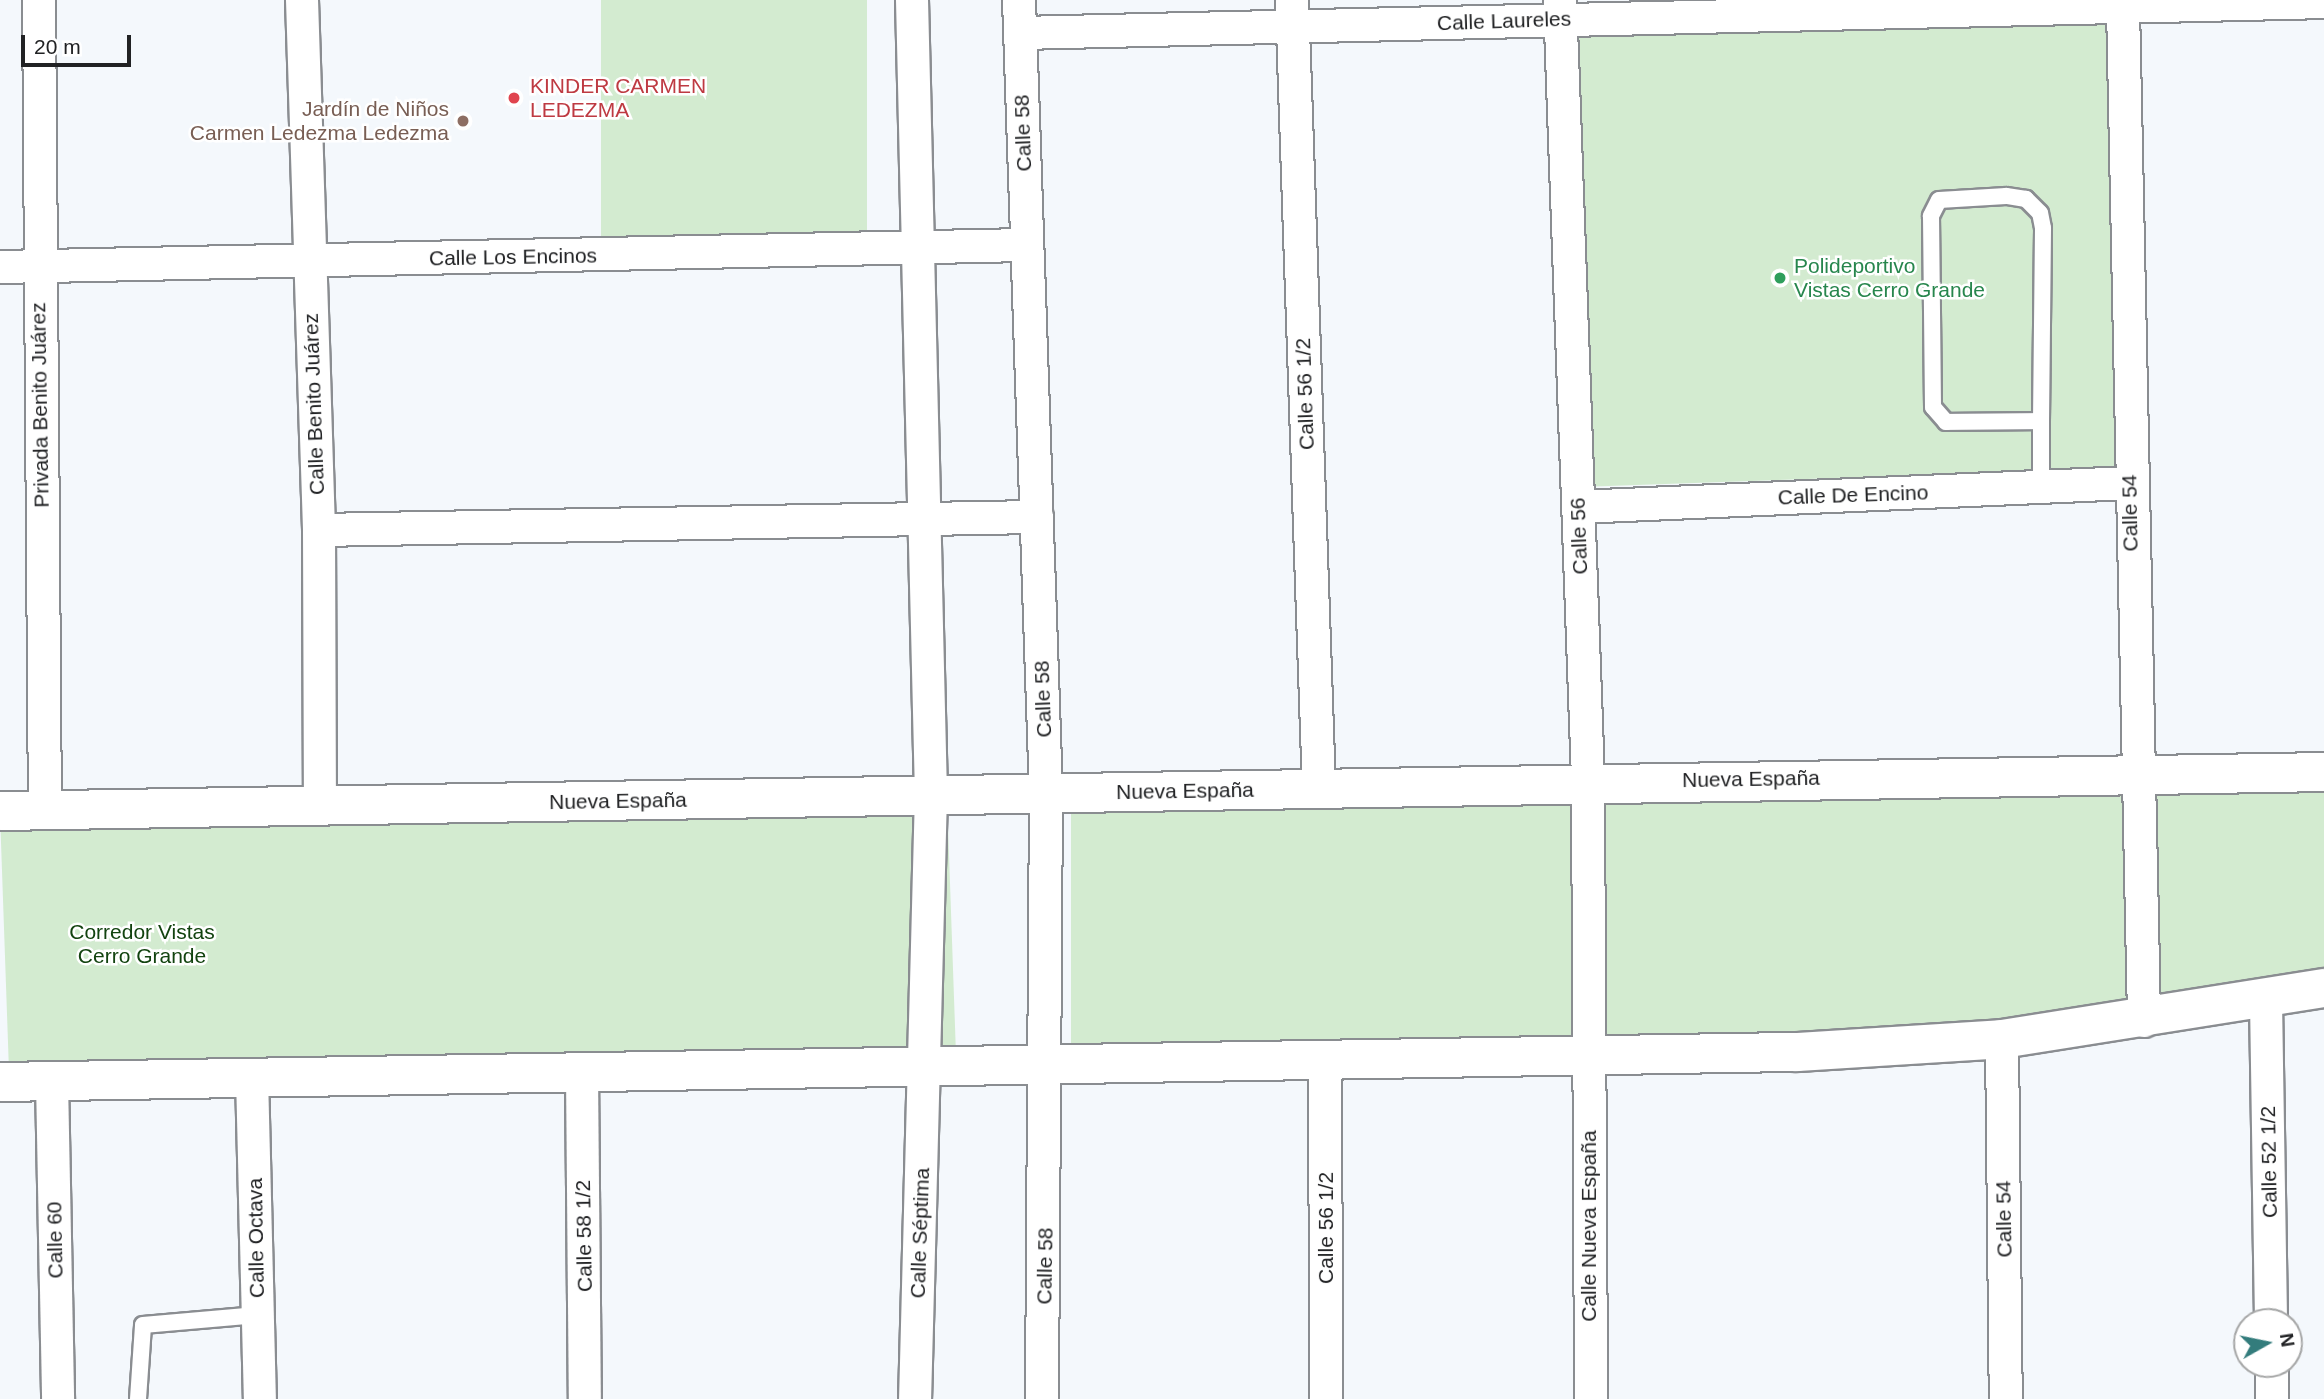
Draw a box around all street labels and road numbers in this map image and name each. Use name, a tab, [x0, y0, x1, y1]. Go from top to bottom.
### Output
street label: Calle Laureles	[1436, 6, 1572, 36]
street label: Calle 58	[1009, 94, 1037, 172]
street label: Calle Los Encinos	[429, 243, 597, 271]
street label: Privada Benito Juárez	[26, 302, 54, 508]
street label: Calle Benito Juárez	[298, 313, 330, 495]
street label: Calle 56 1/2	[1290, 338, 1320, 450]
street label: Calle 54	[2117, 474, 2143, 552]
street label: Calle De Encino	[1777, 480, 1929, 510]
street label: Calle 56	[1565, 497, 1593, 575]
street label: Calle 58	[1029, 660, 1057, 738]
street label: Nueva España	[1682, 765, 1820, 793]
street label: Nueva España	[1116, 777, 1254, 805]
street label: Nueva España	[549, 787, 687, 815]
street label: Calle 52 1/2	[2255, 1106, 2283, 1218]
street label: Calle Nueva España	[1576, 1130, 1602, 1322]
street label: Calle Séptima	[905, 1167, 935, 1299]
street label: Calle 56 1/2	[1313, 1172, 1339, 1284]
street label: Calle Octava	[242, 1178, 270, 1298]
street label: Calle 58 1/2	[570, 1180, 598, 1292]
street label: Calle 54	[1991, 1180, 2017, 1258]
street label: Calle 60	[42, 1201, 68, 1279]
street label: Calle 58	[1032, 1227, 1058, 1305]

